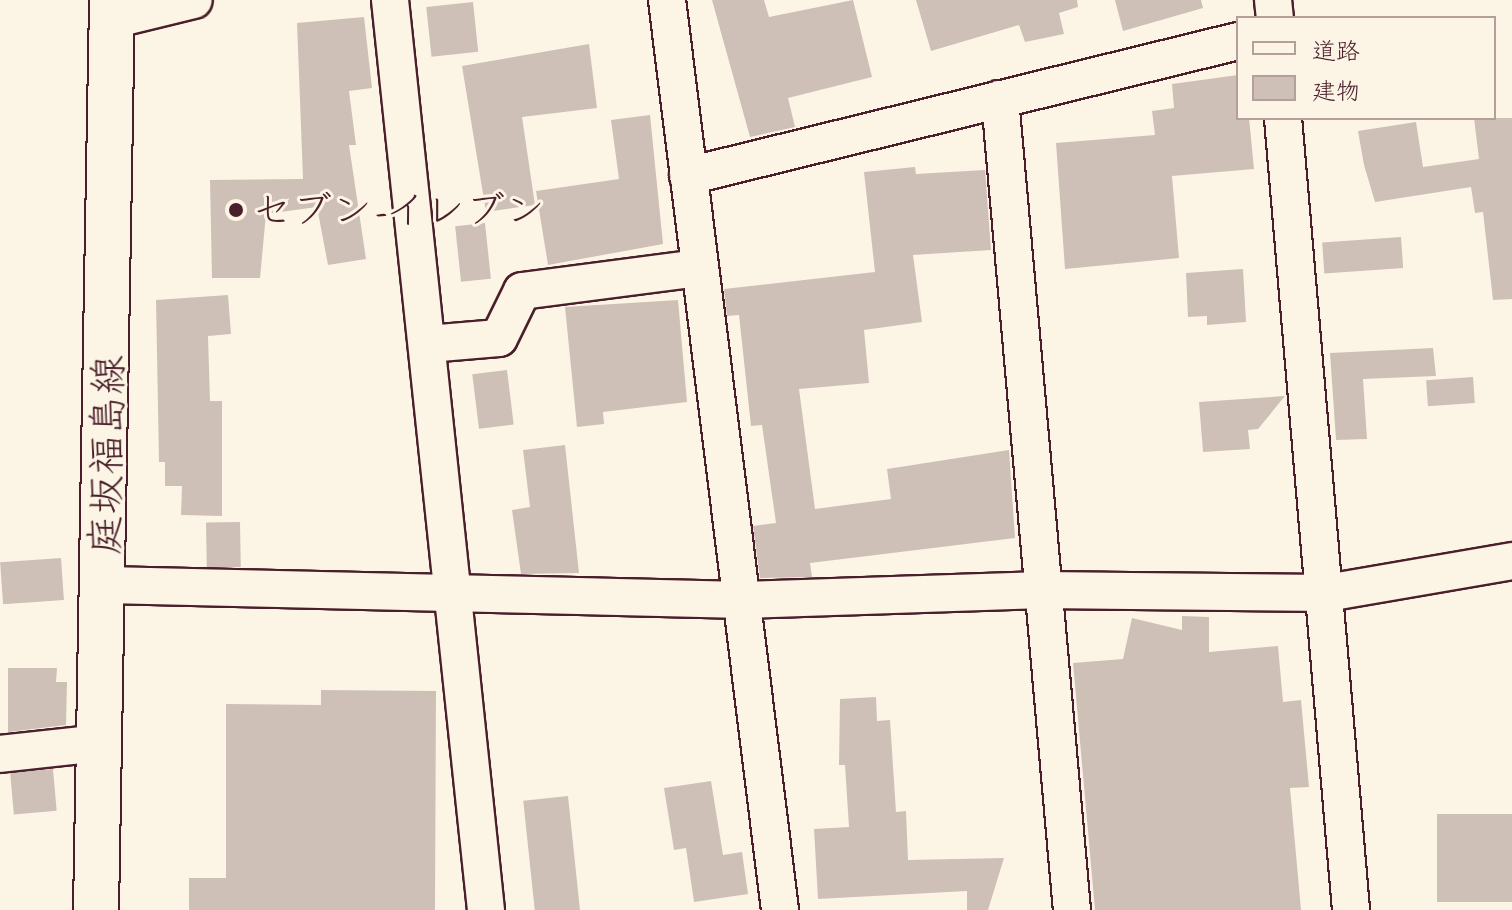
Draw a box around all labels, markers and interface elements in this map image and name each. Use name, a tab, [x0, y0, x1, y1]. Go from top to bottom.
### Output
legend	[1236, 16, 1496, 120]
text: 道路	[1312, 36, 1360, 66]
text: 建物	[1312, 76, 1360, 106]
place label: セブン-イレブン	[252, 186, 545, 234]
marker: セブン-イレブン	[227, 201, 245, 219]
street label: 庭坂福島線	[81, 355, 133, 555]

